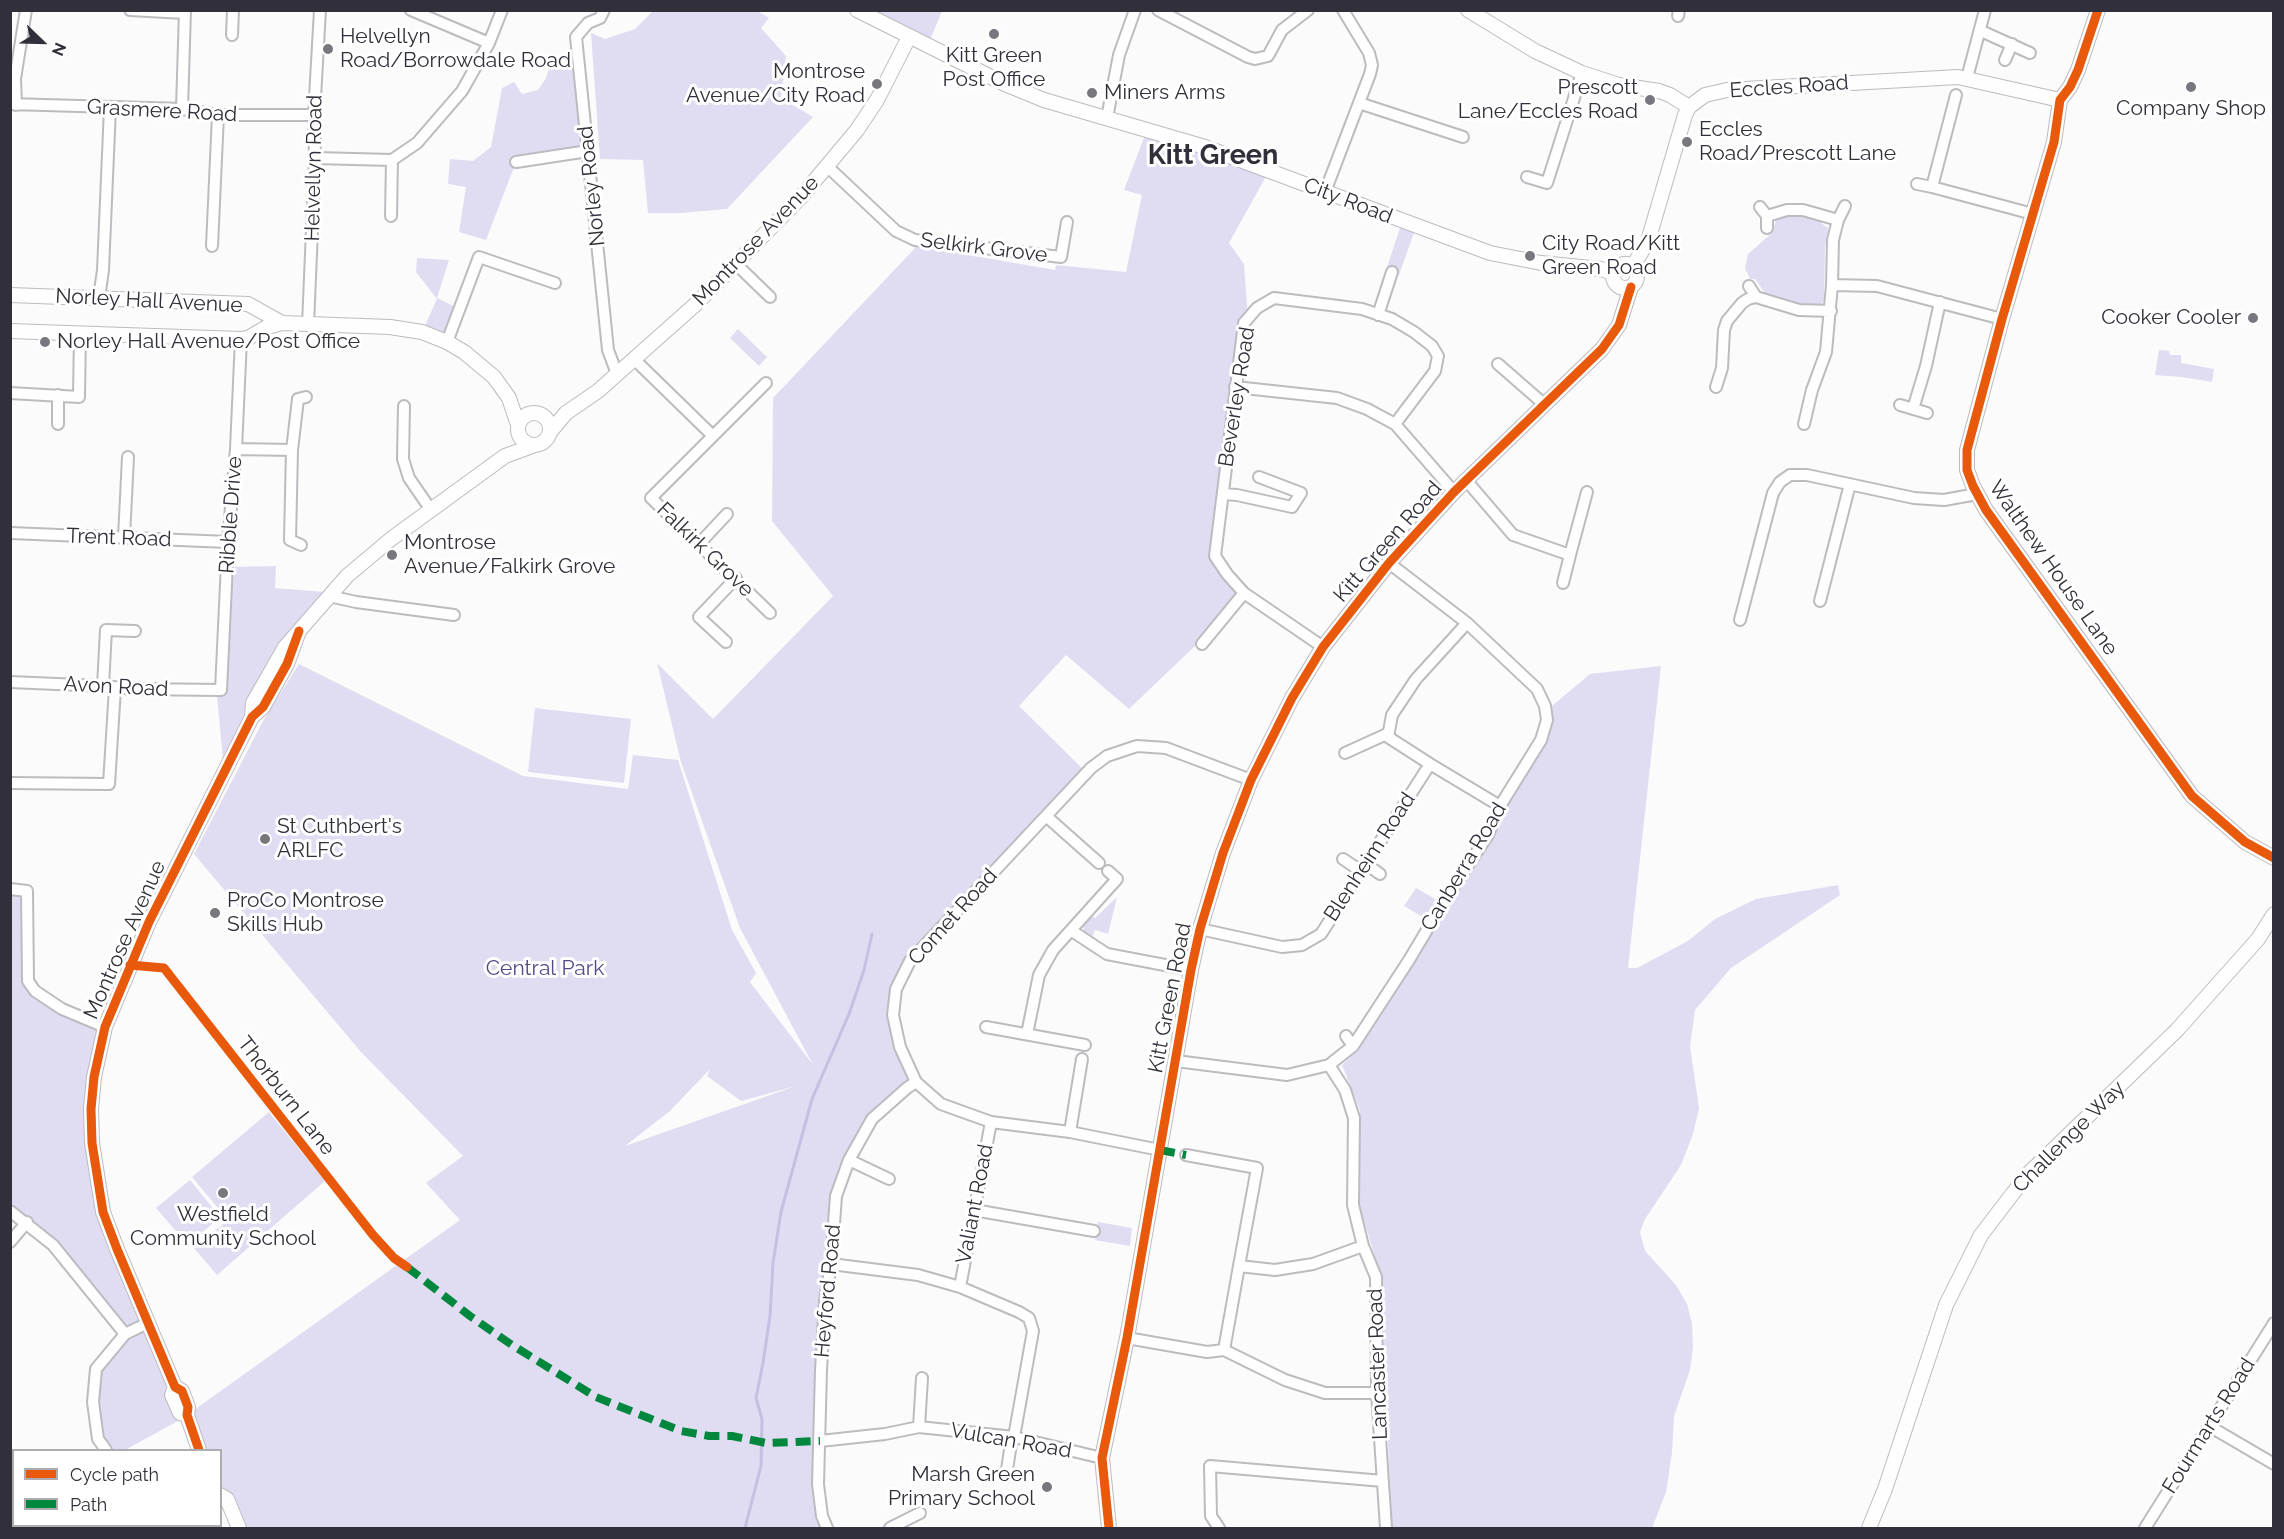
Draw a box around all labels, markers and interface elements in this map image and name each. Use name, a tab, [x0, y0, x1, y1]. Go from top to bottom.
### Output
north arrow	[12, 12, 72, 72]
place label: Helvellyn Road/Borrowdale Road	[340, 24, 571, 74]
marker: Kitt Green Post Office	[987, 27, 1001, 41]
text: N	[48, 40, 70, 59]
marker: Helvellyn Road/Borrowdale Road	[321, 42, 335, 56]
place label: Kitt Green Post Office	[943, 43, 1045, 93]
place label: Montrose Avenue/City Road	[686, 59, 865, 109]
street label: Eccles Road	[1729, 70, 1849, 104]
place label: Prescott Lane/Eccles Road	[1458, 75, 1638, 125]
marker: Montrose Avenue/City Road	[870, 77, 884, 91]
place label: Miners Arms	[1104, 80, 1225, 106]
marker: Company Shop	[2184, 80, 2198, 94]
marker: Miners Arms	[1085, 86, 1099, 100]
marker: Prescott Lane/Eccles Road	[1643, 93, 1657, 107]
street label: Grasmere Road	[86, 94, 238, 128]
street label: Helvellyn Road	[300, 95, 328, 241]
place label: Company Shop	[2116, 96, 2266, 122]
place label: Eccles Road/Prescott Lane	[1699, 117, 1896, 167]
street label: Norley Road	[573, 125, 611, 247]
marker: Eccles Road/Prescott Lane	[1680, 135, 1694, 149]
district label: Kitt Green	[1148, 140, 1278, 172]
street label: Montrose Avenue	[688, 171, 824, 311]
street label: City Road	[1300, 173, 1396, 229]
street label: Selkirk Grove	[919, 228, 1049, 268]
place label: City Road/Kitt Green Road	[1542, 231, 1680, 281]
marker: City Road/Kitt Green Road	[1523, 249, 1537, 263]
street label: Norley Hall Avenue	[55, 284, 243, 318]
place label: Cooker Cooler	[2101, 305, 2241, 331]
marker: Cooker Cooler	[2246, 311, 2260, 325]
street label: Beverley Road	[1213, 325, 1261, 469]
place label: Norley Hall Avenue/Post Office	[57, 329, 360, 355]
marker: Norley Hall Avenue/Post Office	[38, 335, 52, 349]
street label: Ribble Drive	[214, 455, 248, 575]
street label: Kitt Green Road	[1329, 476, 1447, 608]
street label: Walthew House Lane	[1983, 476, 2123, 660]
street label: Falkirk Grove	[651, 498, 759, 602]
street label: Trent Road	[66, 524, 172, 552]
place label: Montrose Avenue/Falkirk Grove	[404, 530, 615, 580]
marker: Montrose Avenue/Falkirk Grove	[385, 548, 399, 562]
street label: Avon Road	[63, 672, 169, 702]
street label: Blenheim Road	[1319, 788, 1421, 926]
street label: Canberra Road	[1416, 798, 1512, 936]
place label: St Cuthbert's ARLFC	[277, 814, 402, 864]
marker: St Cuthbert's ARLFC	[258, 832, 272, 846]
street label: Montrose Avenue	[79, 857, 171, 1023]
street label: Comet Road	[903, 864, 1003, 970]
place label: ProCo Montrose Skills Hub	[227, 888, 384, 938]
marker: ProCo Montrose Skills Hub	[208, 906, 222, 920]
street label: Kitt Green Road	[1143, 921, 1197, 1075]
park label: Central Park	[486, 956, 604, 982]
street label: Thorburn Lane	[232, 1032, 340, 1160]
street label: Challenge Way	[2008, 1076, 2130, 1198]
street label: Valiant Road	[951, 1142, 999, 1266]
marker: Westfield Community School	[216, 1186, 230, 1200]
place label: Westfield Community School	[130, 1202, 316, 1252]
street label: Heyford Road	[810, 1223, 846, 1359]
street label: Lancaster Road	[1363, 1288, 1393, 1440]
street label: Fourmarts Road	[2157, 1354, 2261, 1498]
street label: Vulcan Road	[948, 1418, 1074, 1464]
legend	[12, 1449, 222, 1527]
place label: Marsh Green Primary School	[888, 1462, 1035, 1512]
text: Cycle path	[70, 1464, 159, 1485]
marker: Marsh Green Primary School	[1040, 1480, 1054, 1494]
text: Path	[70, 1494, 107, 1515]

